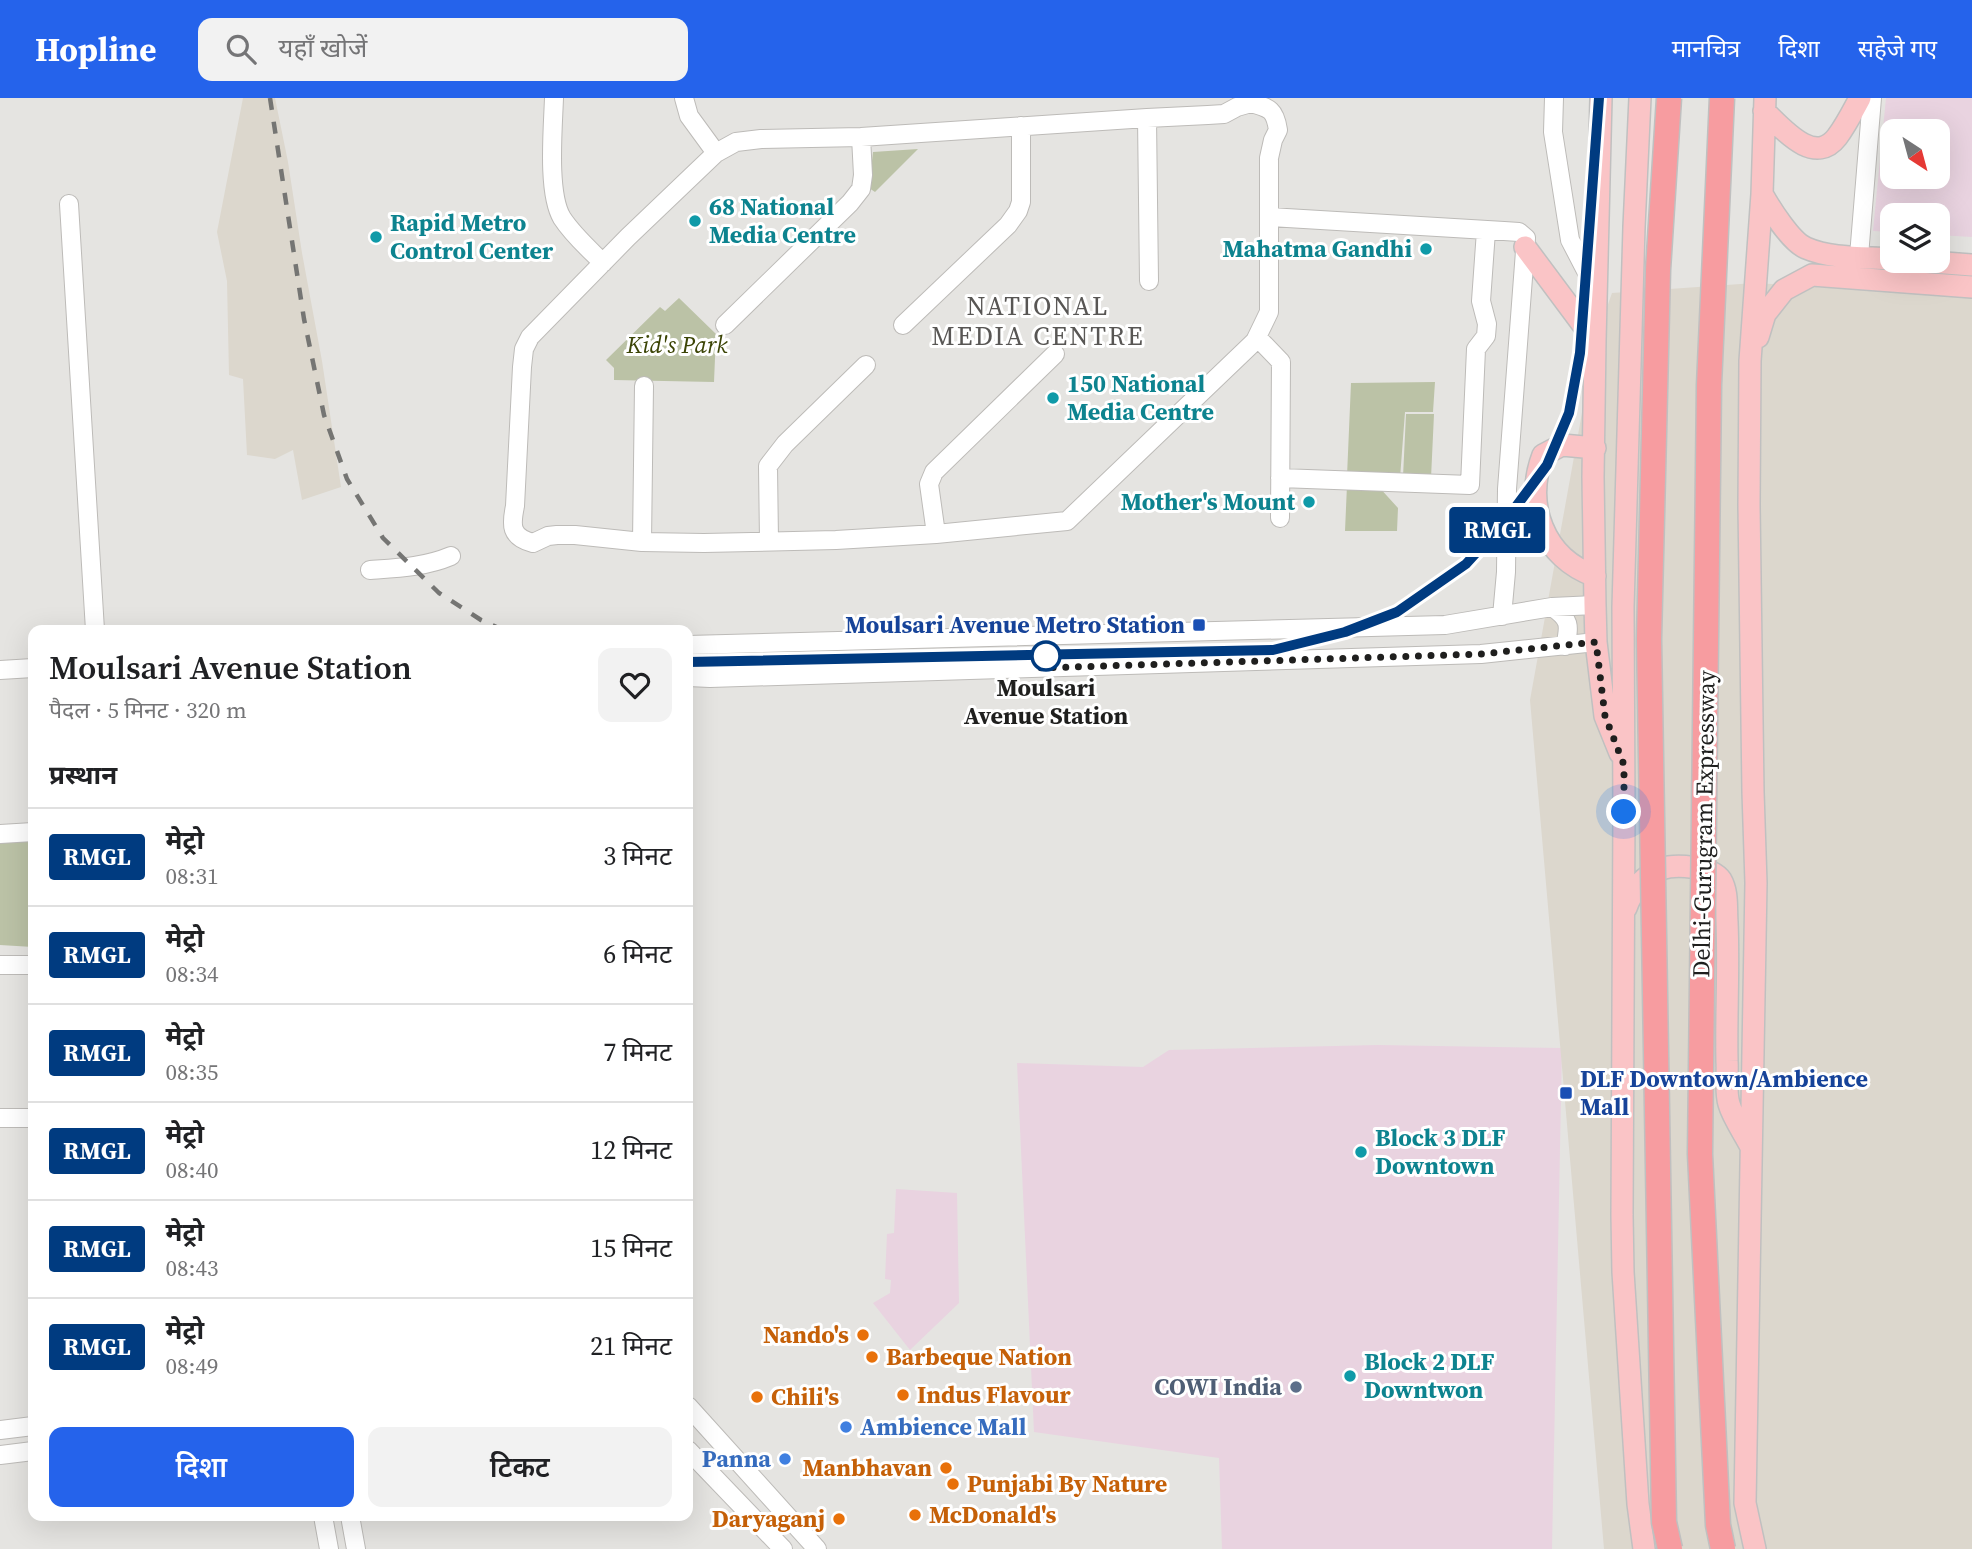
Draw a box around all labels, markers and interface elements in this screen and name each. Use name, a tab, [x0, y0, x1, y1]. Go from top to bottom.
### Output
search box	[198, 18, 688, 81]
text: Hopline	[35, 27, 156, 72]
icon: search	[222, 30, 260, 68]
text: यहाँ खोजें	[278, 30, 367, 66]
text: मानचित्र	[1672, 32, 1740, 65]
text: दिशा	[1778, 32, 1820, 65]
text: सहेजे गए	[1858, 32, 1937, 65]
north arrow	[1880, 119, 1950, 189]
map controls	[1880, 119, 1950, 273]
place label: 68 National Media Centre	[709, 190, 856, 251]
button: layers	[1880, 203, 1950, 273]
place label: Rapid Metro Control Center	[390, 206, 554, 267]
marker: 68 National Media Centre	[687, 213, 703, 229]
marker: Rapid Metro Control Center	[368, 229, 384, 245]
place label: Mahatma Gandhi	[1223, 232, 1412, 265]
marker: Mahatma Gandhi	[1418, 241, 1434, 257]
district label: NATIONAL MEDIA CENTRE	[931, 288, 1145, 354]
park label: Kid's Park	[625, 328, 728, 361]
place label: 150 National Media Centre	[1067, 367, 1214, 428]
marker: 150 National Media Centre	[1045, 390, 1061, 406]
place label: Mother's Mount	[1121, 485, 1295, 518]
marker: Mother's Mount	[1301, 494, 1317, 510]
line badge: RMGL	[1448, 507, 1546, 553]
text: RMGL	[1463, 513, 1531, 546]
place label: Moulsari Avenue Metro Station	[845, 608, 1185, 641]
marker: Moulsari Avenue Metro Station	[1191, 617, 1207, 633]
marker: Moulsari Avenue Station	[1031, 641, 1061, 671]
text: Moulsari Avenue Station	[49, 645, 412, 690]
button: heart	[598, 648, 672, 722]
street label: Delhi-Gurugram Expressway	[1684, 669, 1723, 978]
place label: Moulsari Avenue Station	[964, 671, 1129, 732]
text: पैदल · 5 मिनट · 320 m	[49, 694, 247, 726]
text: प्रस्थान	[49, 757, 117, 793]
your location	[1606, 794, 1641, 829]
text: मेट्रो	[166, 822, 204, 858]
text: 3 मिनट	[603, 838, 672, 874]
text: RMGL	[63, 840, 131, 873]
text: 08:31	[166, 860, 219, 892]
text: मेट्रो	[166, 920, 204, 956]
text: 6 मिनट	[603, 936, 672, 972]
text: RMGL	[63, 938, 131, 971]
text: 08:34	[166, 958, 219, 990]
text: मेट्रो	[166, 1018, 204, 1054]
text: 7 मिनट	[603, 1034, 672, 1070]
text: RMGL	[63, 1036, 131, 1069]
text: 08:35	[166, 1056, 219, 1088]
place label: DLF Downtown/Ambience Mall	[1580, 1062, 1868, 1123]
marker: DLF Downtown/Ambience Mall	[1558, 1085, 1574, 1101]
text: मेट्रो	[166, 1116, 204, 1152]
place label: Block 3 DLF Downtown	[1375, 1121, 1505, 1182]
text: 12 मिनट	[590, 1132, 672, 1168]
text: RMGL	[63, 1134, 131, 1167]
marker: Block 3 DLF Downtown	[1353, 1144, 1369, 1160]
text: 08:40	[166, 1154, 219, 1186]
text: मेट्रो	[166, 1214, 204, 1250]
text: 15 मिनट	[590, 1230, 672, 1266]
text: RMGL	[63, 1232, 131, 1265]
text: 08:43	[166, 1252, 219, 1284]
text: मेट्रो	[166, 1312, 204, 1348]
place label: Nando's	[763, 1318, 849, 1351]
marker: Nando's	[855, 1327, 871, 1343]
text: 21 मिनट	[590, 1328, 672, 1364]
text: RMGL	[63, 1330, 131, 1363]
place label: Barbeque Nation	[886, 1340, 1072, 1373]
place label: Block 2 DLF Downtwon	[1364, 1345, 1494, 1406]
marker: Barbeque Nation	[864, 1349, 880, 1365]
text: 08:49	[166, 1350, 219, 1382]
marker: Block 2 DLF Downtwon	[1342, 1368, 1358, 1384]
place label: COWI India	[1154, 1370, 1282, 1403]
place label: Indus Flavour	[917, 1378, 1072, 1411]
marker: COWI India	[1288, 1379, 1304, 1395]
place label: Chili's	[771, 1380, 839, 1413]
marker: Indus Flavour	[895, 1387, 911, 1403]
marker: Chili's	[749, 1389, 765, 1405]
place label: Ambience Mall	[860, 1410, 1027, 1443]
marker: Ambience Mall	[838, 1419, 854, 1435]
button: दिशा	[49, 1427, 354, 1507]
button: टिकट	[368, 1427, 672, 1507]
place label: Panna	[702, 1442, 771, 1475]
marker: Panna	[777, 1451, 793, 1467]
place label: Manbhavan	[802, 1451, 932, 1484]
marker: Manbhavan	[938, 1460, 954, 1476]
place label: Punjabi By Nature	[967, 1467, 1167, 1500]
marker: Punjabi By Nature	[945, 1476, 961, 1492]
place label: McDonald's	[929, 1498, 1057, 1531]
place label: Daryaganj	[712, 1502, 825, 1535]
marker: McDonald's	[907, 1507, 923, 1523]
marker: Daryaganj	[831, 1511, 847, 1527]

